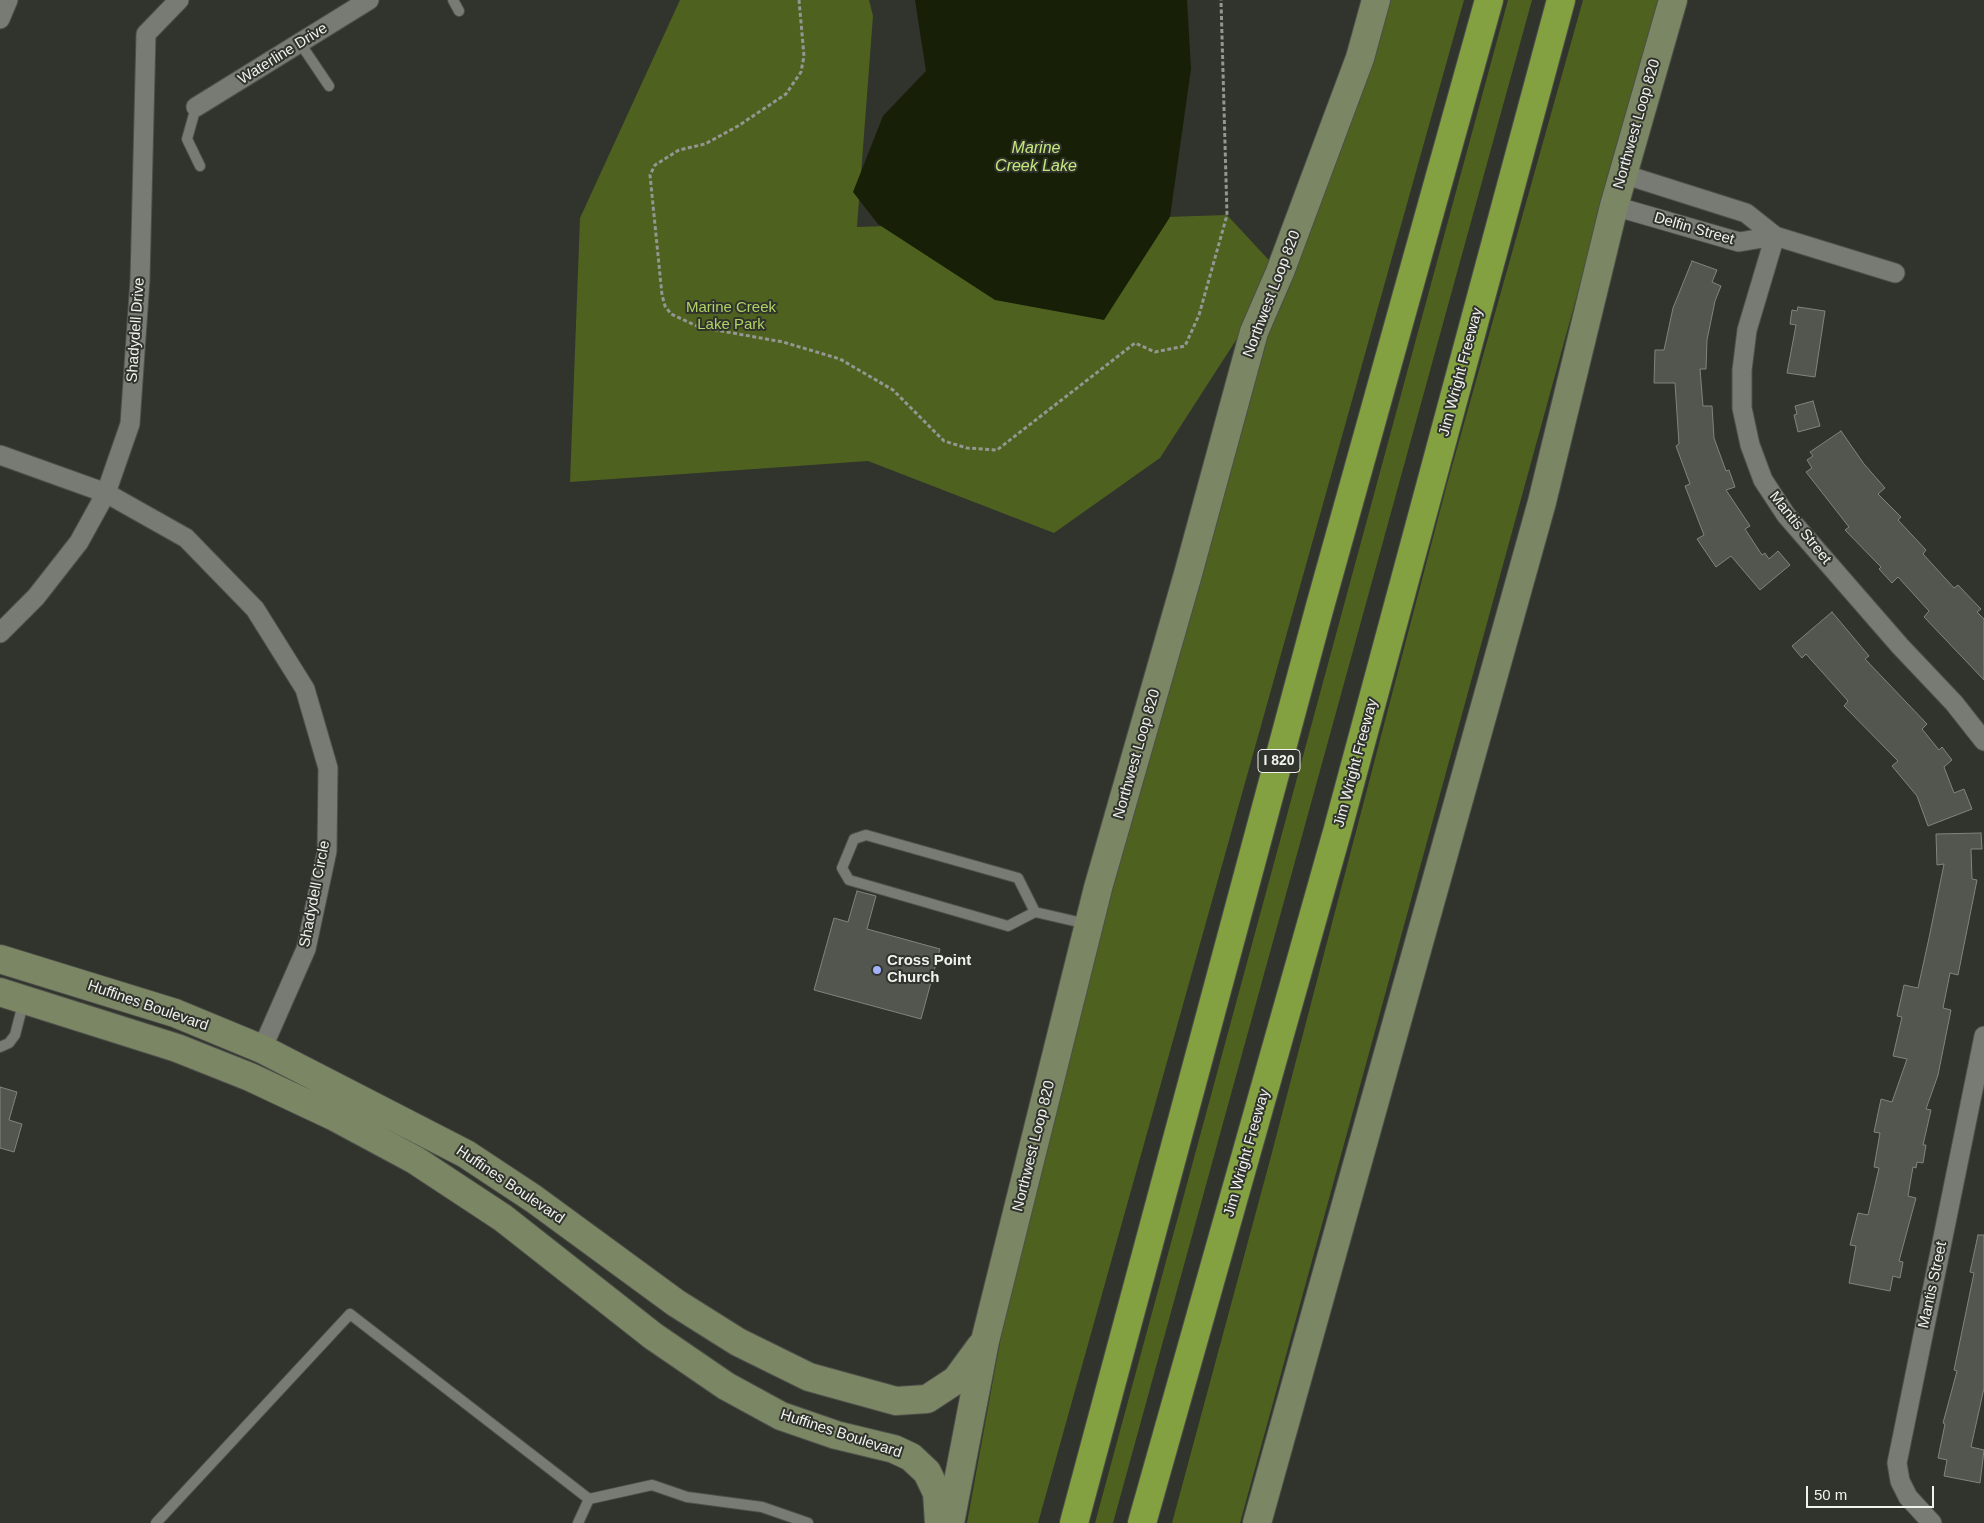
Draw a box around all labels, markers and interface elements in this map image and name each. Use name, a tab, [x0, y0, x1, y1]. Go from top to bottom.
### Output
street label: Waterline Drive	[235, 19, 331, 89]
street label: Northwest Loop 820	[1610, 57, 1664, 191]
water label: Marine Creek Lake	[995, 139, 1077, 177]
street label: Delfin Street	[1652, 209, 1736, 249]
street label: Northwest Loop 820	[1240, 228, 1304, 360]
street label: Shadydell Drive	[123, 277, 149, 383]
park label: Marine Creek Lake Park	[686, 299, 776, 334]
street label: Jim Wright Freeway	[1435, 306, 1487, 438]
street label: Mantis Street	[1765, 488, 1835, 568]
street label: Northwest Loop 820	[1110, 687, 1164, 821]
street label: Jim Wright Freeway	[1330, 697, 1382, 829]
road number: I 820	[1258, 749, 1300, 772]
street label: Shadydell Circle	[296, 839, 334, 949]
place label: Cross Point Church	[887, 952, 971, 987]
marker: Cross Point Church	[871, 964, 883, 976]
street label: Huffines Boulevard	[85, 977, 211, 1035]
street label: Northwest Loop 820	[1009, 1079, 1059, 1213]
street label: Jim Wright Freeway	[1220, 1087, 1274, 1219]
street label: Huffines Boulevard	[453, 1142, 567, 1228]
street label: Mantis Street	[1915, 1240, 1951, 1330]
street label: Huffines Boulevard	[778, 1406, 904, 1462]
scale bar	[1809, 1476, 1936, 1508]
text: 50 m	[1814, 1486, 1847, 1503]

